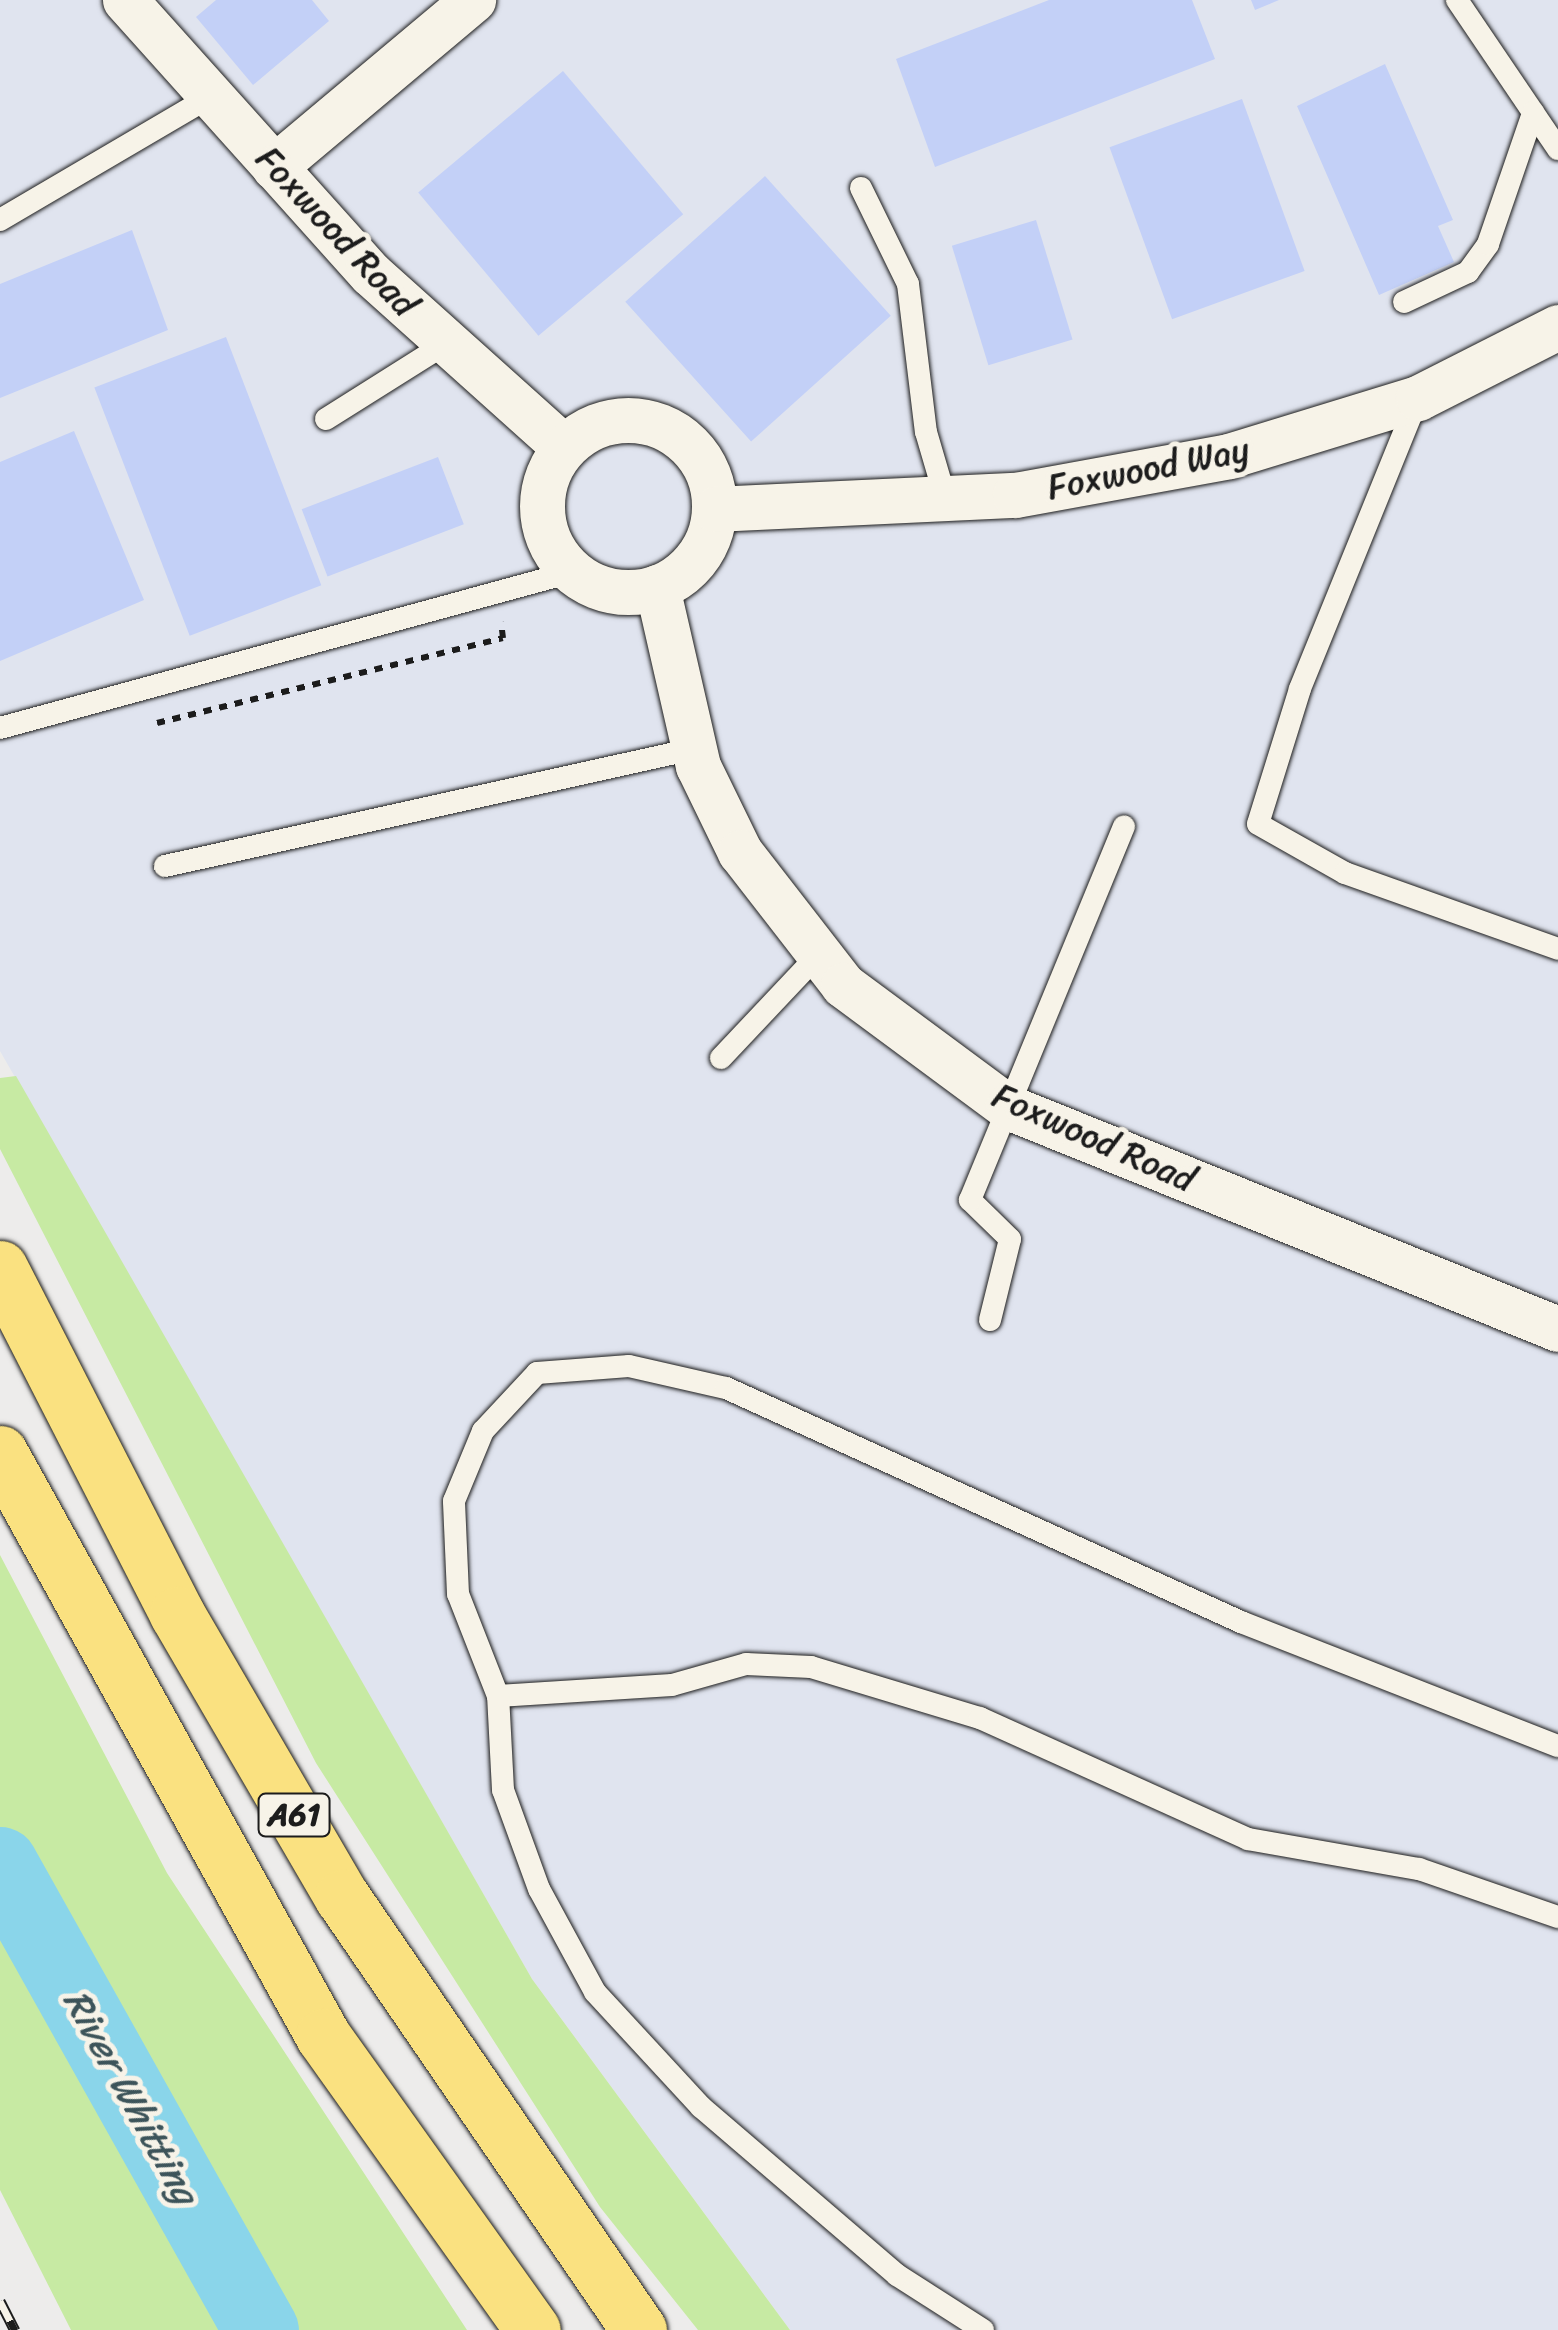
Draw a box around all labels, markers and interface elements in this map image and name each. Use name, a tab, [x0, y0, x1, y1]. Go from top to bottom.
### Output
street label: Foxwood Road	[248, 137, 426, 325]
street label: Foxwood Way	[1044, 428, 1252, 508]
street label: Foxwood Road	[987, 1074, 1201, 1200]
road number: A61	[256, 1788, 332, 1842]
water label: River Whitting	[53, 1982, 209, 2212]

